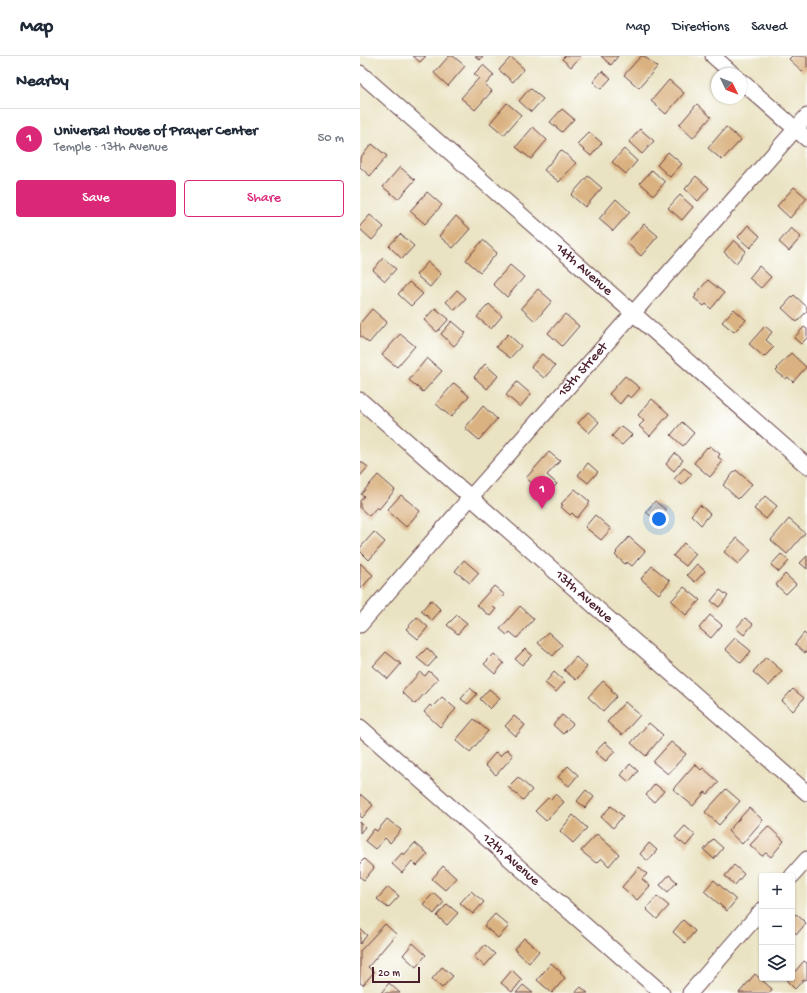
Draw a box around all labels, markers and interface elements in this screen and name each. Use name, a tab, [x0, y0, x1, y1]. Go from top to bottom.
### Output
text: Map	[20, 16, 53, 39]
text: Map	[626, 19, 650, 36]
text: Directions	[672, 19, 729, 36]
text: Saved	[751, 19, 787, 36]
north arrow	[711, 68, 747, 104]
text: Nearby	[16, 72, 69, 92]
text: Universal House of Prayer Center	[54, 122, 258, 140]
text: 1	[26, 131, 32, 146]
text: 50 m	[317, 131, 344, 146]
text: Temple · 13th Avenue	[54, 140, 168, 155]
button: Save	[16, 180, 176, 217]
button: Share	[184, 180, 344, 217]
street label: 14th Avenue	[551, 239, 617, 300]
street label: 15th Street	[554, 338, 612, 401]
pin: 1	[529, 476, 555, 509]
your location	[649, 509, 669, 529]
street label: 13th Avenue	[551, 566, 617, 627]
street label: 12th Avenue	[478, 829, 544, 890]
map controls	[759, 873, 795, 981]
button: +	[759, 873, 795, 909]
button: −	[759, 909, 795, 945]
button: layers	[759, 945, 795, 981]
scale bar	[372, 965, 420, 984]
text: 20 m	[378, 968, 400, 980]

